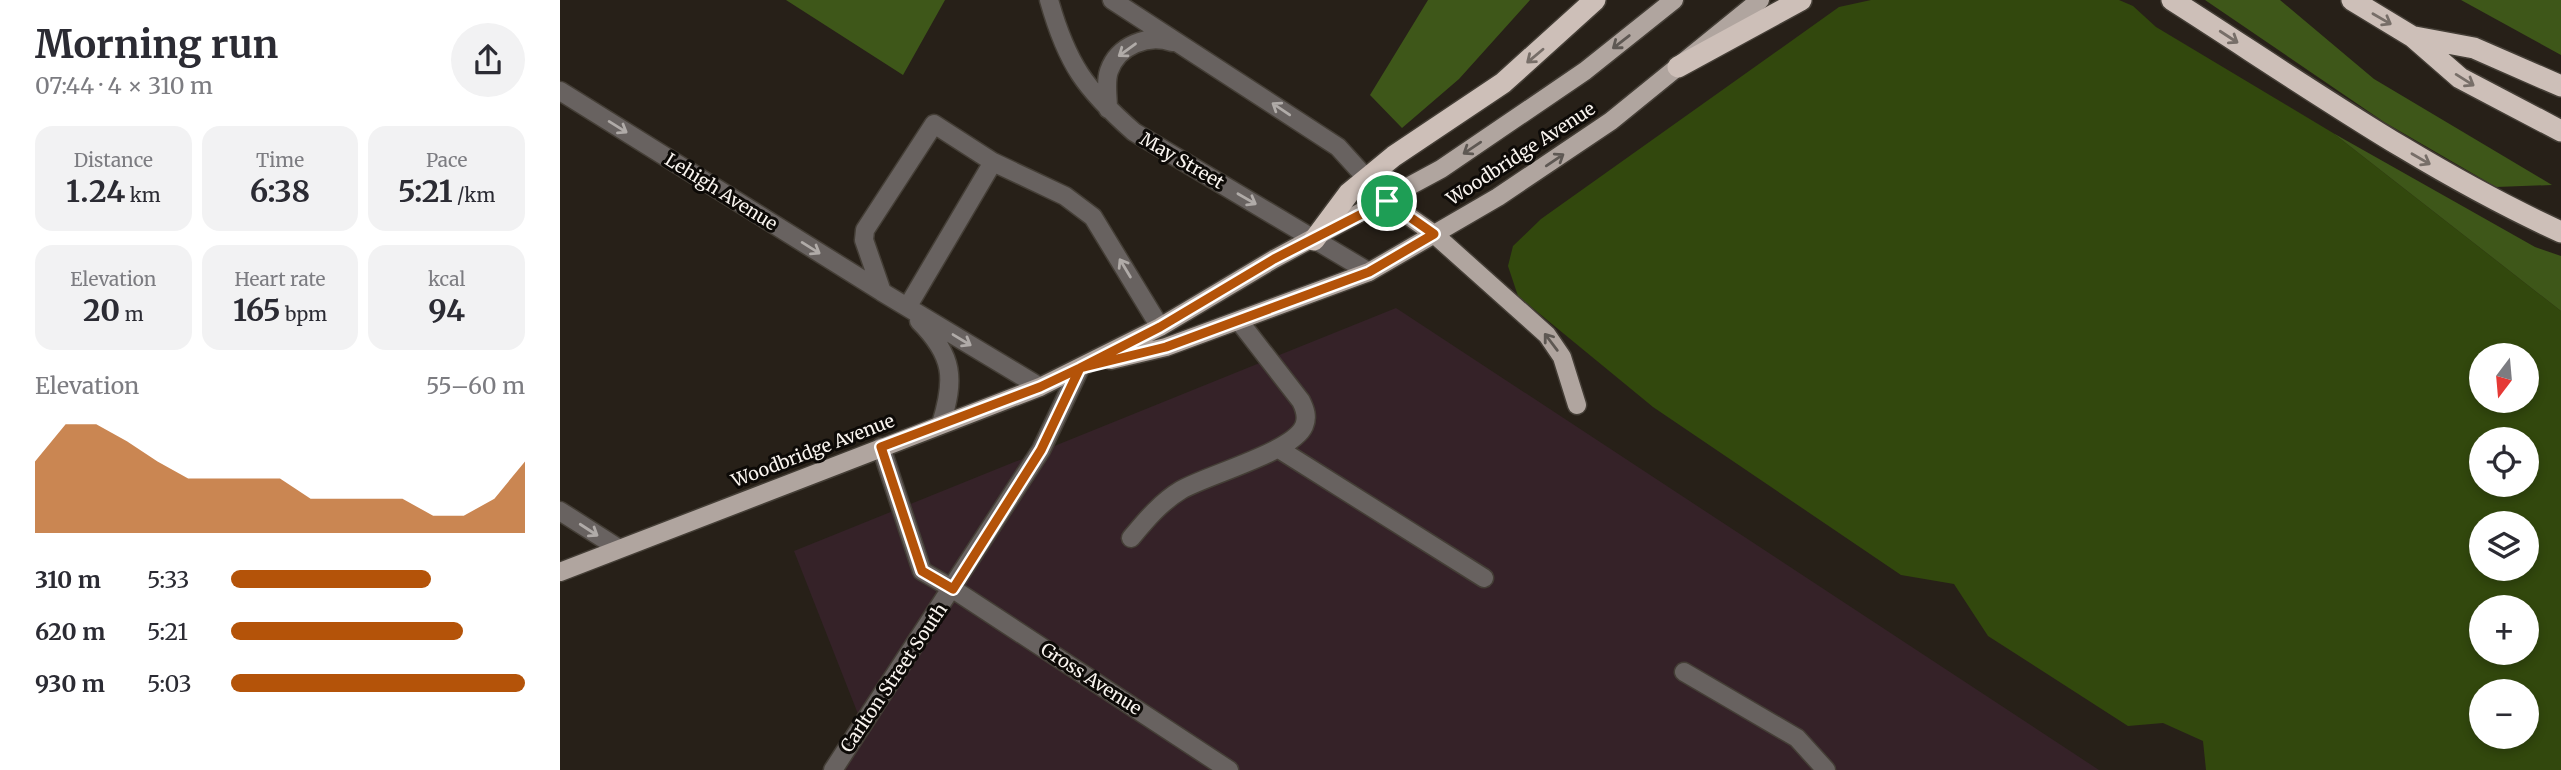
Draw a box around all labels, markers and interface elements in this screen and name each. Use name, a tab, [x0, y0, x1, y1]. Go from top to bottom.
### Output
one-way arrow	[2372, 12, 2392, 26]
text: Morning run	[35, 21, 278, 68]
button: share	[451, 23, 525, 97]
one-way arrow	[2219, 30, 2238, 44]
one-way arrow	[1612, 35, 1631, 50]
one-way arrow	[1117, 42, 1136, 57]
one-way arrow	[1526, 48, 1544, 64]
text: 07:44 · 4 × 310 m	[35, 71, 213, 100]
one-way arrow	[2455, 73, 2475, 87]
street label: Woodbridge Avenue	[1441, 97, 1599, 211]
one-way arrow	[1272, 102, 1291, 116]
one-way arrow	[608, 120, 627, 135]
street label: May Street	[1136, 127, 1228, 194]
one-way arrow	[1463, 141, 1483, 155]
text: Distance	[74, 148, 153, 172]
text: Time	[256, 148, 304, 172]
text: Pace	[426, 148, 467, 172]
street label: Lehigh Avenue	[661, 148, 782, 235]
one-way arrow	[2411, 152, 2431, 166]
one-way arrow	[1545, 153, 1564, 167]
pin	[1357, 171, 1417, 231]
text: 1.24	[66, 172, 125, 210]
text: 6:38	[250, 172, 310, 210]
text: 5:21	[398, 172, 453, 210]
icon: arrive	[1368, 182, 1406, 220]
text: km	[125, 183, 161, 207]
text: /km	[453, 183, 495, 207]
one-way arrow	[1237, 192, 1257, 206]
one-way arrow	[801, 240, 820, 255]
one-way arrow	[1118, 259, 1132, 279]
text: Elevation	[70, 267, 156, 291]
text: Heart rate	[235, 267, 325, 291]
text: kcal	[428, 267, 465, 291]
text: 20	[83, 291, 120, 329]
text: 165	[233, 291, 281, 329]
text: 94	[428, 291, 465, 329]
text: m	[120, 302, 144, 326]
text: bpm	[281, 302, 327, 326]
one-way arrow	[951, 333, 971, 347]
one-way arrow	[1544, 333, 1559, 352]
north arrow	[2469, 343, 2539, 413]
map controls	[2469, 343, 2539, 749]
text: Elevation	[35, 371, 139, 400]
text: 55–60 m	[426, 371, 525, 400]
street label: Woodbridge Avenue	[727, 409, 898, 493]
button: locate	[2469, 427, 2539, 497]
button: layers	[2469, 511, 2539, 581]
one-way arrow	[579, 522, 598, 537]
text: 310 m	[35, 565, 101, 594]
text: 5:33	[147, 565, 189, 594]
button: +	[2469, 595, 2539, 665]
street label: Carlton Street South	[835, 599, 952, 757]
text: 620 m	[35, 617, 105, 646]
text: 5:21	[147, 617, 188, 646]
street label: Gross Avenue	[1036, 637, 1146, 720]
text: 930 m	[35, 669, 105, 698]
text: 5:03	[147, 669, 192, 698]
button: −	[2469, 679, 2539, 749]

